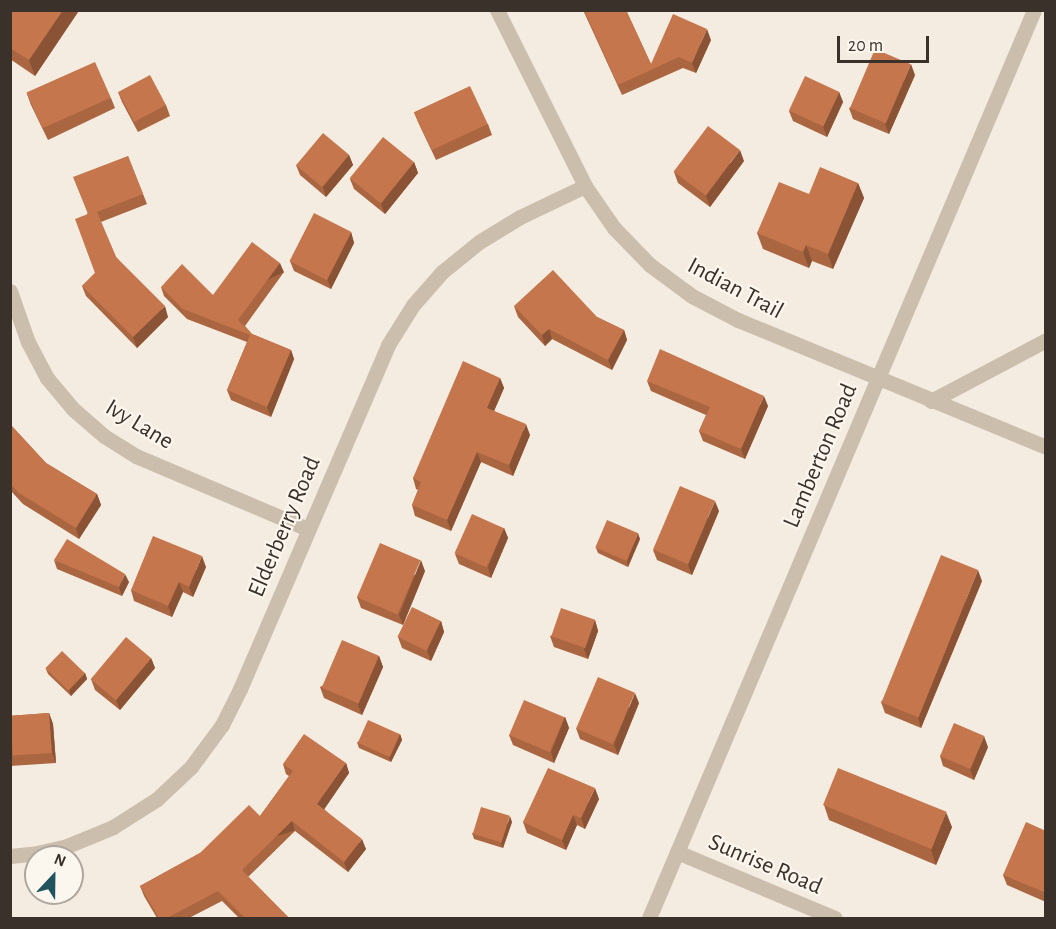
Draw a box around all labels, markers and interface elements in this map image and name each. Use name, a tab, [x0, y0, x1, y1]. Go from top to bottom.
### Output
scale bar	[840, 24, 932, 62]
text: 20 m	[848, 37, 883, 55]
street label: Indian Trail	[682, 252, 788, 326]
street label: Lamberton Road	[778, 379, 864, 533]
street label: Ivy Lane	[100, 394, 178, 456]
street label: Elderberry Road	[242, 452, 328, 602]
street label: Sunrise Road	[704, 828, 826, 902]
north arrow	[24, 845, 84, 905]
text: N	[52, 851, 68, 870]

